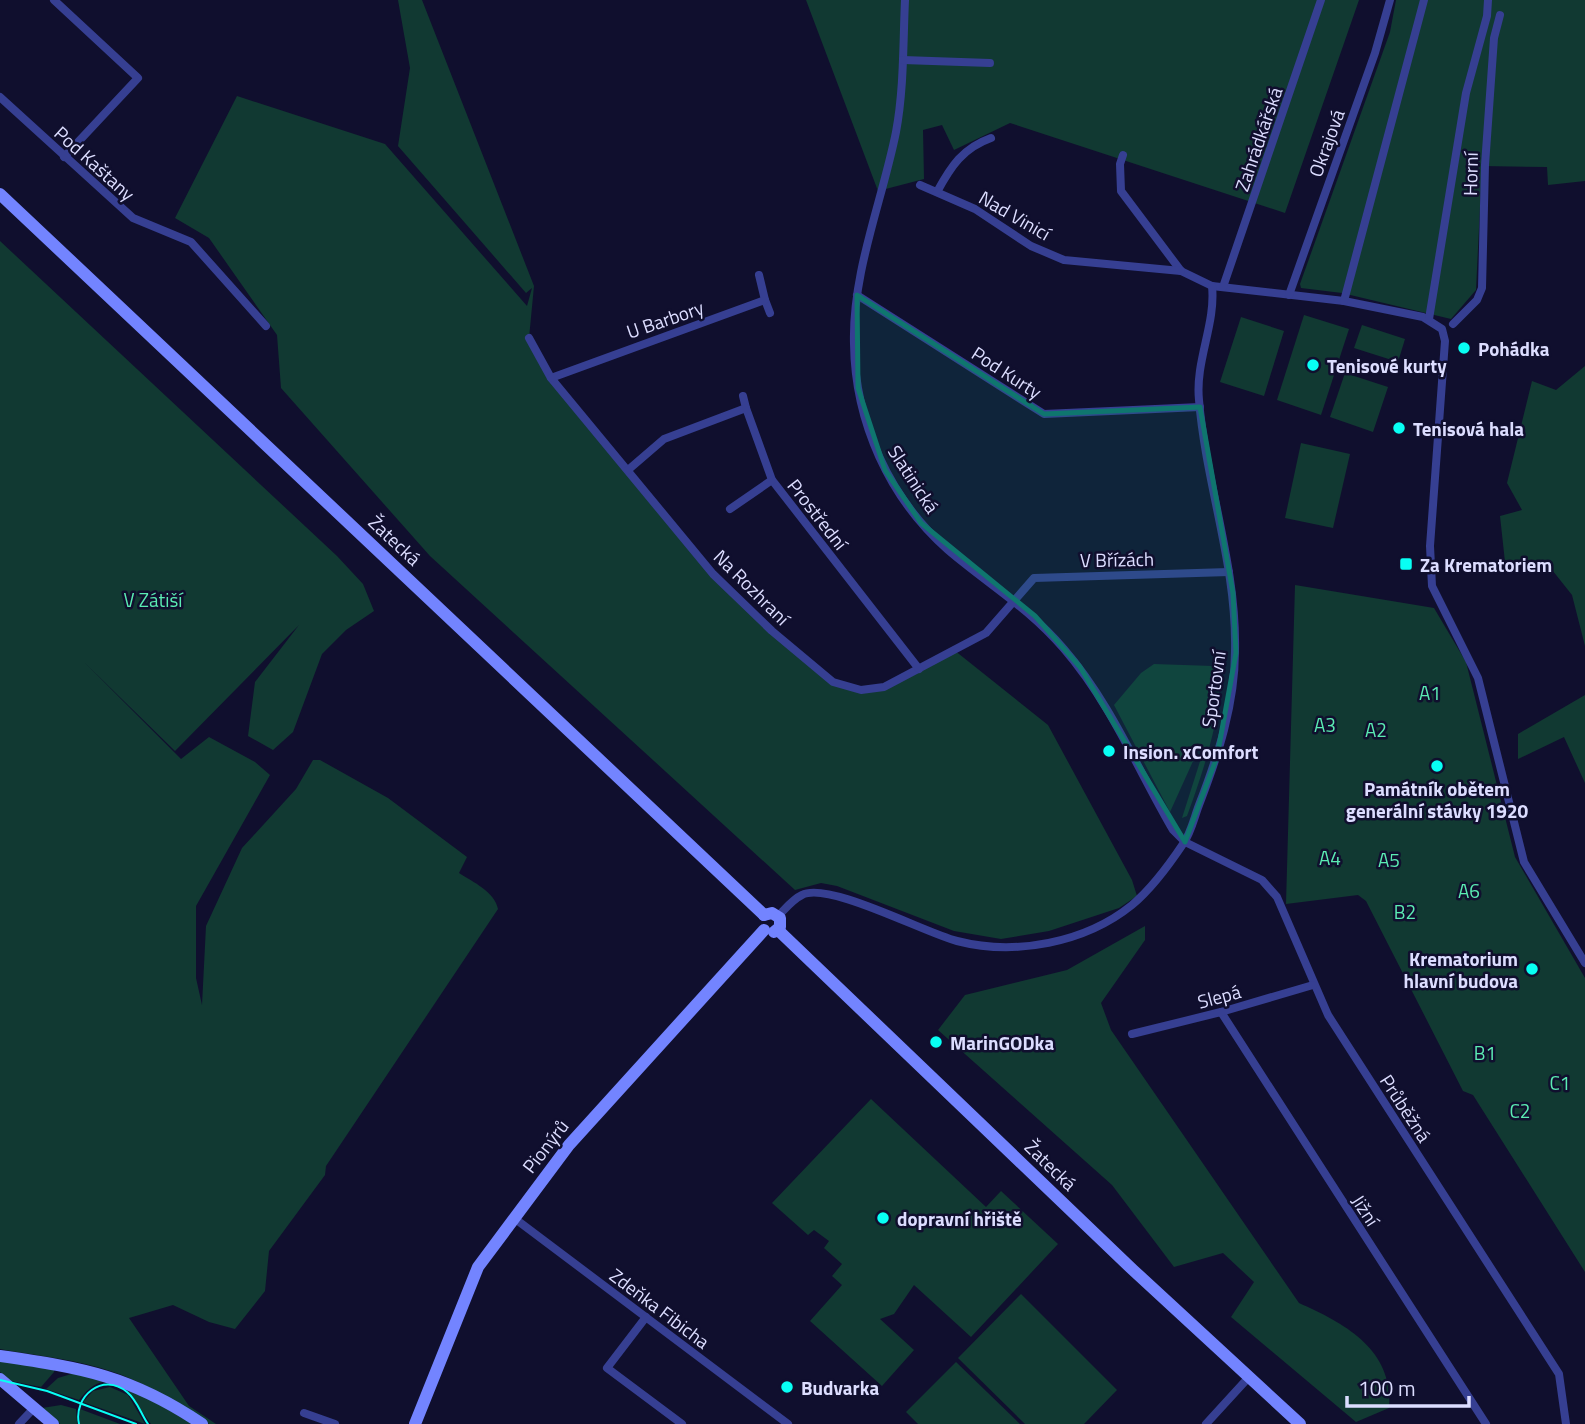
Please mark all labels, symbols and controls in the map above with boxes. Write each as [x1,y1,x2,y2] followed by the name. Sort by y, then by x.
[1227,82,1290,195] street label: Zahrádkářská
[1300,105,1352,181] street label: Okrajová
[48,119,142,207] street label: Pod Kaštany
[1455,150,1485,196] street label: Horní
[974,183,1058,248] street label: Nad Vinicí
[622,292,708,346] street label: U Barbory
[1478,334,1550,363] place label: Pohádka
[966,338,1048,406] street label: Pod Kurty
[1456,340,1472,356] marker: Pohádka
[1327,351,1447,380] place label: Tenisové kurty
[1305,357,1321,373] marker: Tenisové kurty
[1413,414,1524,443] place label: Tenisová hala
[1391,420,1407,436] marker: Tenisová hala
[881,439,947,519] street label: Slatinická
[781,472,856,557] street label: Prostřední
[362,508,428,572] street label: Žatecká
[707,542,798,633] street label: Na Rozhraní
[1080,544,1154,574] street label: V Břízách
[1420,550,1552,579] place label: Za Krematoriem
[1398,556,1414,572] marker: Za Krematoriem
[124,585,184,614] park label: V Zátiší
[1193,647,1233,729] street label: Sportovní
[1419,678,1441,707] park label: A1
[1314,710,1336,739] park label: A3
[1365,715,1387,744] park label: A2
[1123,737,1259,766] place label: Insion. xComfort
[1101,743,1117,759] marker: Insion. xComfort
[1429,758,1445,774] marker: Památník obětem generální stávky 1920
[1346,774,1529,825] place label: Památník obětem generální stávky 1920
[1319,843,1341,872] park label: A4
[1378,845,1400,874] park label: A5
[1458,876,1480,905] park label: A6
[1394,897,1416,926] park label: B2
[1403,944,1518,995] place label: Krematorium hlavní budova
[1524,961,1540,977] marker: Krematorium hlavní budova
[1194,976,1244,1016] street label: Slepá
[950,1028,1054,1057] place label: MarinGODka
[928,1034,944,1050] marker: MarinGODka
[1474,1038,1496,1067] park label: B1
[1373,1068,1439,1148] street label: Průběžná
[1550,1068,1570,1097] park label: C1
[1510,1096,1530,1125] park label: C2
[515,1113,575,1179] street label: Pionýrů
[1018,1133,1084,1198] street label: Žatecká
[1345,1188,1388,1233] street label: Jižní
[897,1204,1022,1233] place label: dopravní hřiště
[875,1210,891,1226] marker: dopravní hřiště
[604,1261,717,1356] street label: Zdeňka Fibicha
[1347,1364,1470,1408] scale bar
[1358,1372,1415,1404] text: 100 m
[801,1373,879,1402] place label: Budvarka
[779,1379,795,1395] marker: Budvarka

